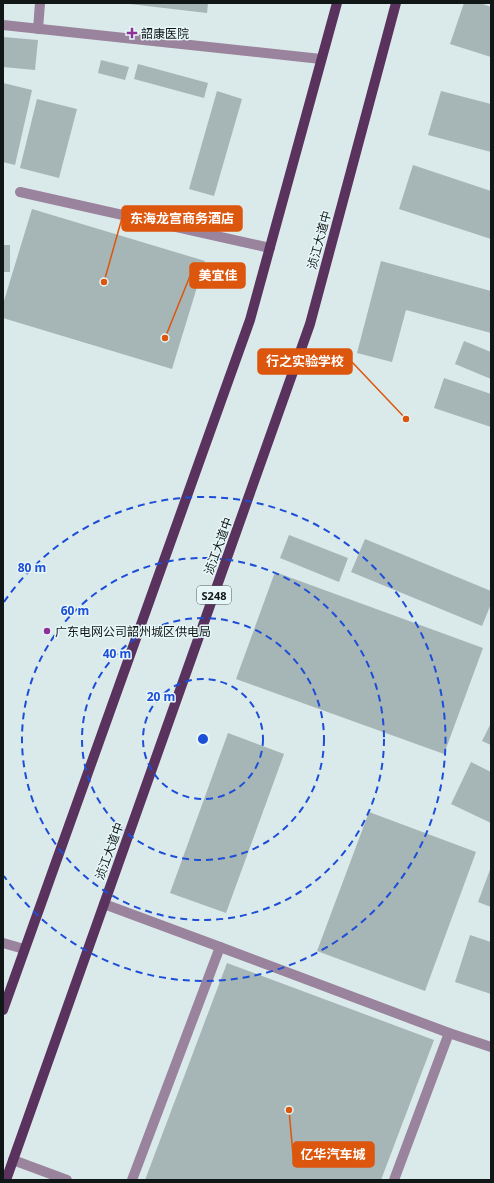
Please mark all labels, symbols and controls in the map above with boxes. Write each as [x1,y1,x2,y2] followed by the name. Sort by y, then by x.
[141,25,189,42] place label: 韶康医院
[126,27,138,39] marker: 韶康医院
[122,206,242,231] callout: 东海龙宫商务酒店
[130,209,234,227] text: 东海龙宫商务酒店
[303,209,335,271] street label: 浈江大道中
[190,263,245,288] callout: 美宜佳
[198,266,238,284] text: 美宜佳
[258,349,352,374] callout: 行之实验学校
[266,352,344,370] text: 行之实验学校
[200,515,236,577] street label: 浈江大道中
[18,559,46,576] text: 80 m
[197,586,231,604] road number: S248
[61,602,89,619] text: 60 m
[55,623,211,640] place label: 广东电网公司韶州城区供电局
[42,626,52,636] marker: 广东电网公司韶州城区供电局
[103,645,131,662] text: 40 m
[147,688,175,705] text: 20 m
[196,732,210,746] centre of rings
[91,820,127,882] street label: 浈江大道中
[293,1142,374,1167] callout: 亿华汽车城
[300,1145,366,1163] text: 亿华汽车城

